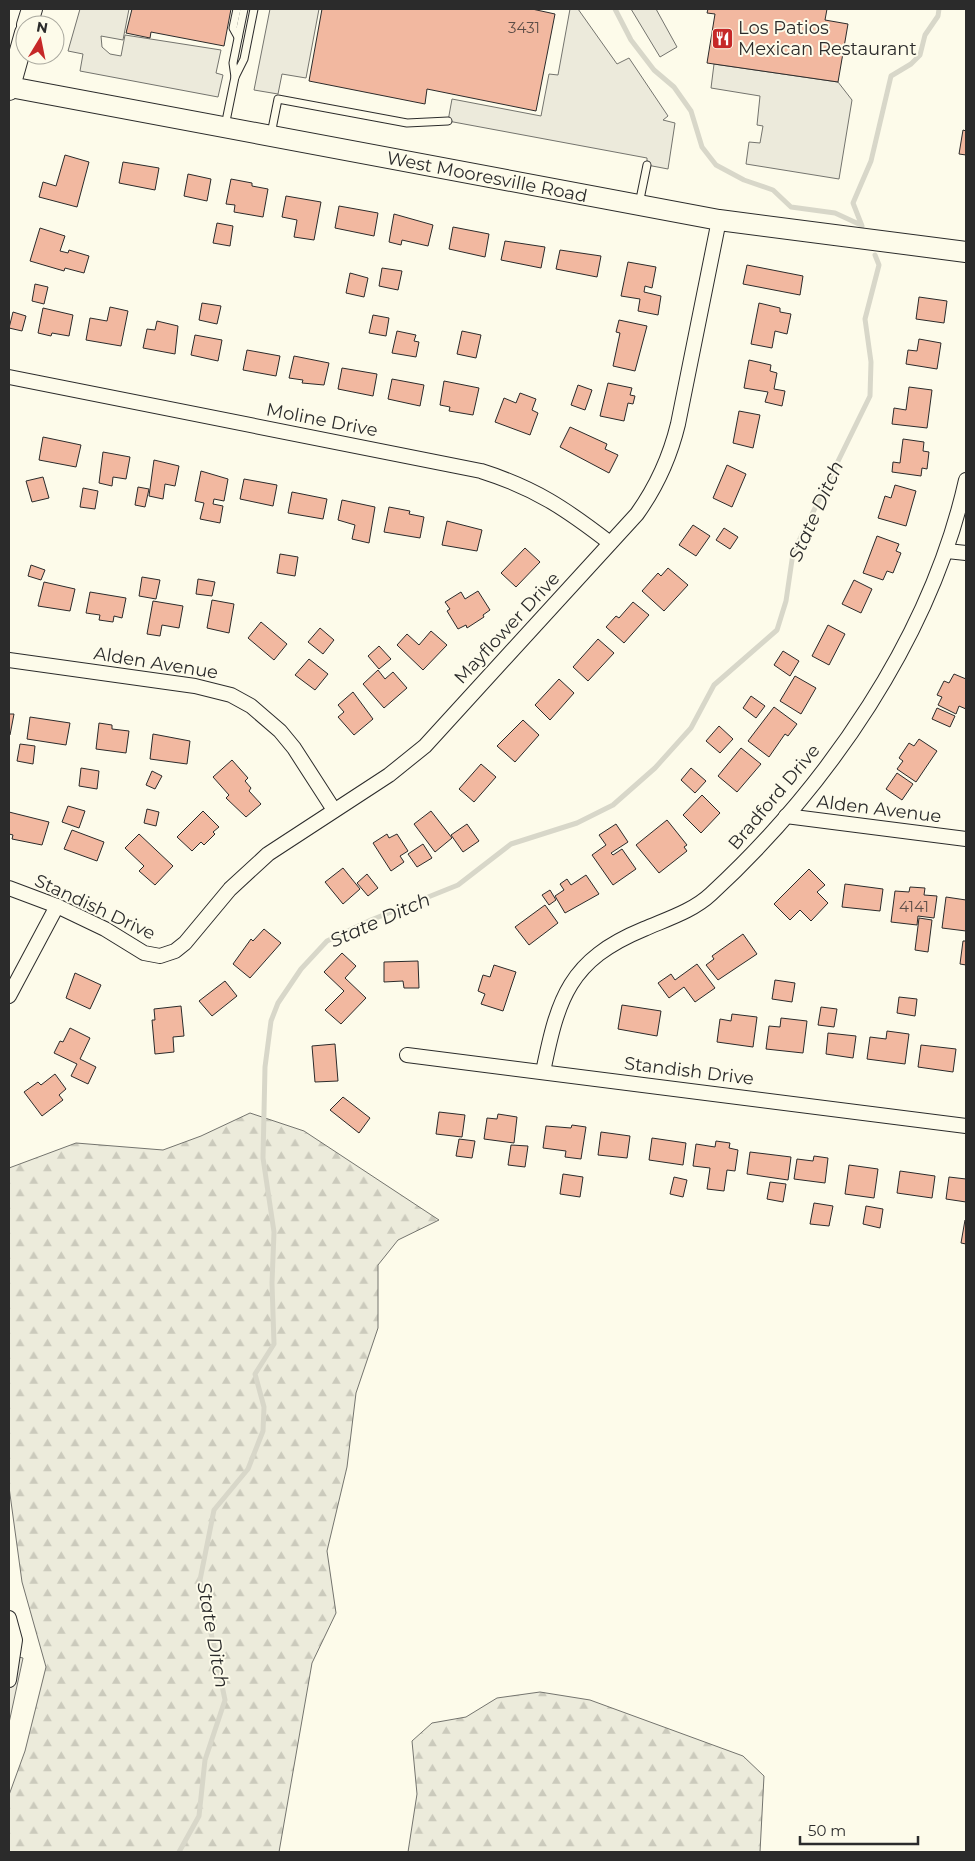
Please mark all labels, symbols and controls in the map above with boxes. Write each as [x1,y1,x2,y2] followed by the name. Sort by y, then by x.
[15,15,65,65] north arrow
[35,17,49,37] text: N
[738,17,917,60] place label: Los Patios Mexican Restaurant
[508,18,540,37] house number: 3431
[710,26,734,50] restaurant icon: Los Patios Mexican Restaurant
[385,147,589,207] street label: West Mooresville Road
[264,398,380,442] street label: Moline Drive
[784,457,848,565] water label: State Ditch
[450,567,565,688] street label: Mayflower Drive
[92,642,220,684] street label: Alden Avenue
[723,740,825,854] street label: Bradford Drive
[815,790,943,828] street label: Alden Avenue
[31,869,159,945] street label: Standish Drive
[326,888,434,952] water label: State Ditch
[899,897,929,916] house number: 4141
[623,1052,755,1090] street label: Standish Drive
[192,1580,234,1690] water label: State Ditch
[800,1814,918,1846] scale bar
[808,1821,846,1840] text: 50 m

